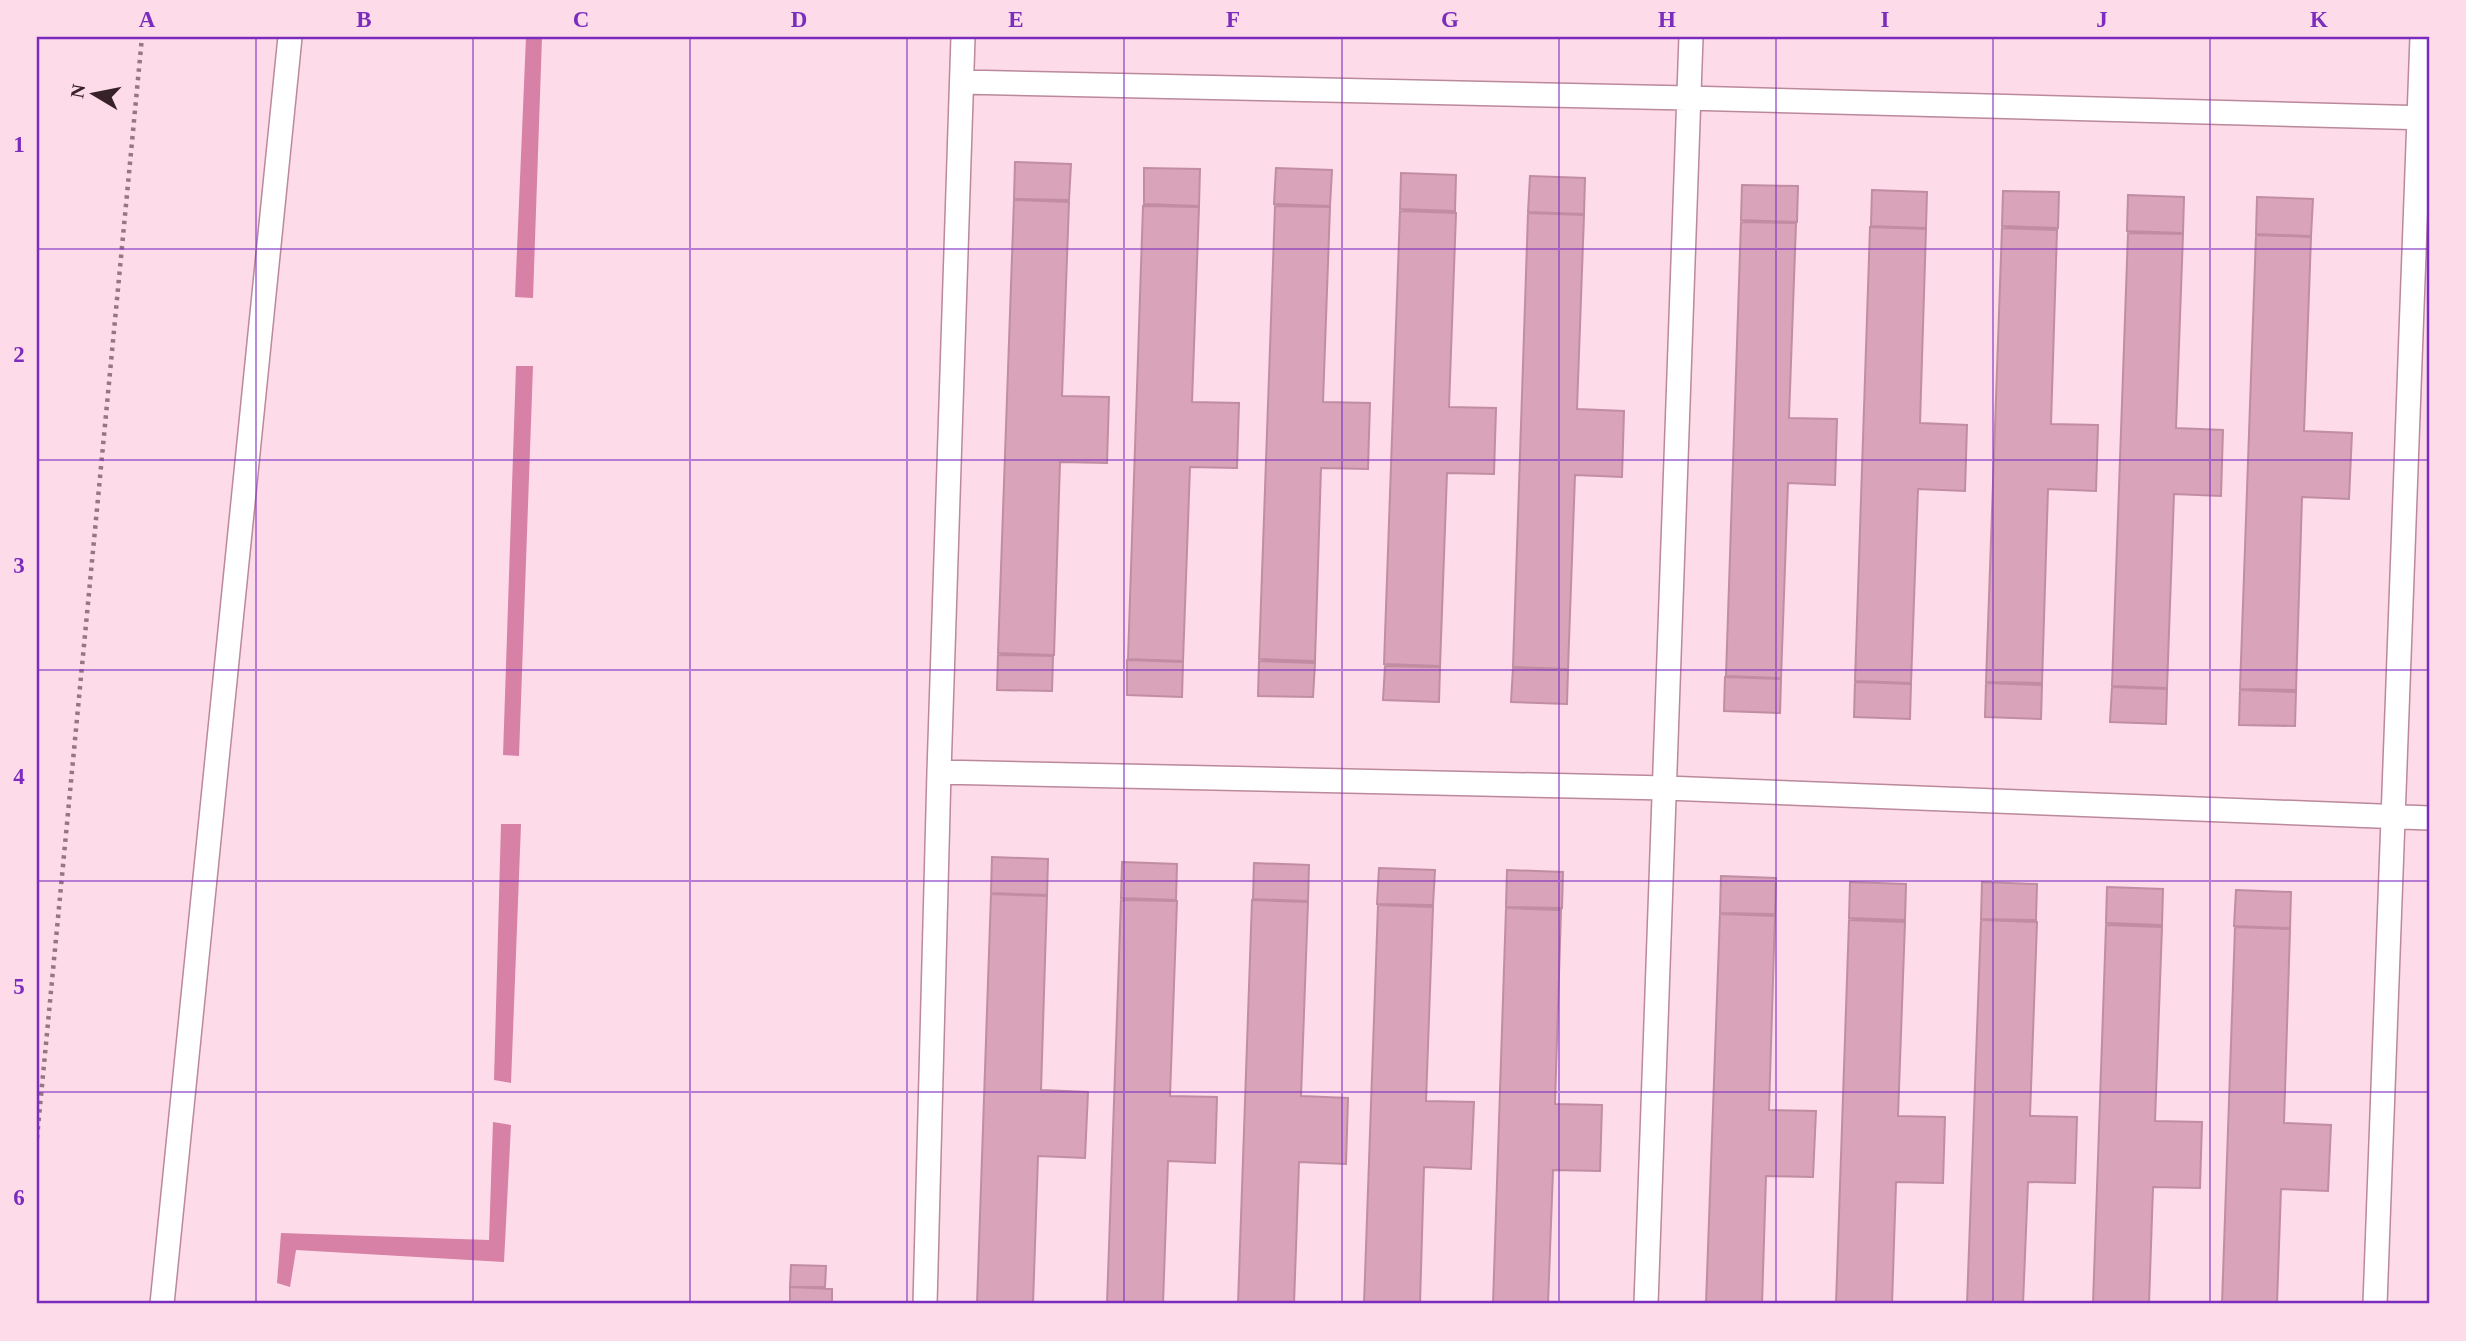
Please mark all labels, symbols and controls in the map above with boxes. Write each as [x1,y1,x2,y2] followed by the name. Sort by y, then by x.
[139,7,156,32] text: A
[356,7,372,32] text: B
[573,7,589,32] text: C
[791,7,807,32] text: D
[1008,7,1024,32] text: E
[1226,7,1240,32] text: F
[1441,7,1459,32] text: G
[1658,7,1676,32] text: H
[1881,7,1890,32] text: I
[2096,7,2108,32] text: J
[2310,7,2328,32] text: K
[60,60,130,130] north arrow
[66,82,89,100] text: N
[13,132,25,157] text: 1
[13,342,25,367] text: 2
[13,553,25,578] text: 3
[13,764,25,789] text: 4
[13,974,25,999] text: 5
[13,1185,25,1210] text: 6

